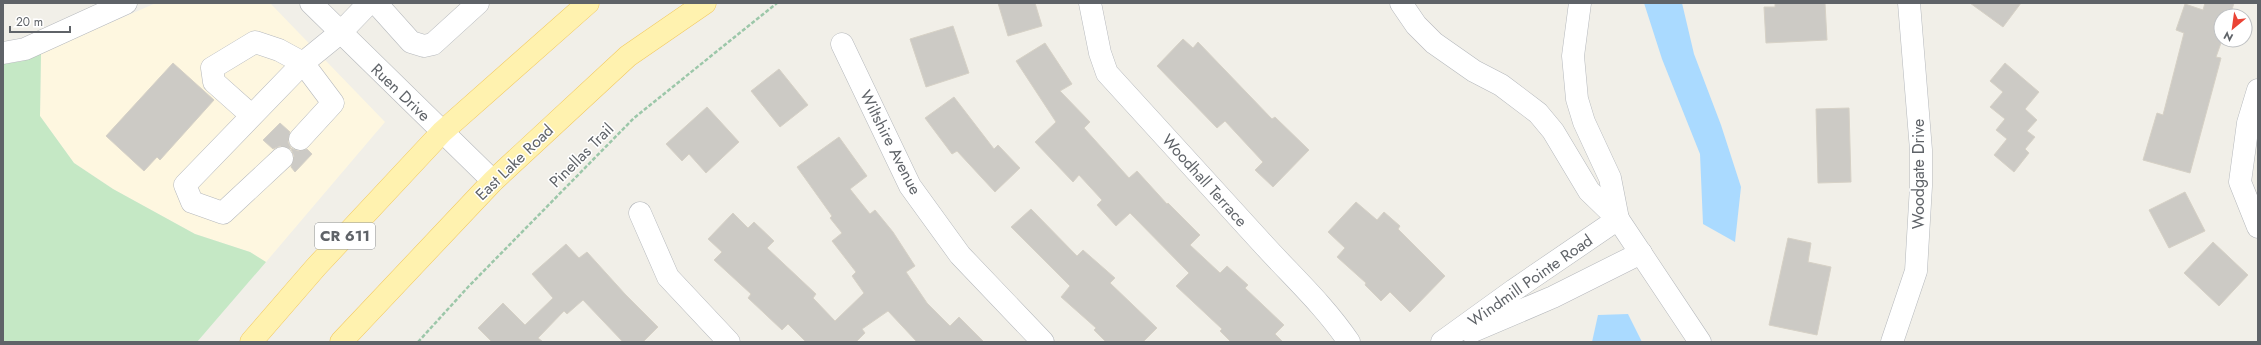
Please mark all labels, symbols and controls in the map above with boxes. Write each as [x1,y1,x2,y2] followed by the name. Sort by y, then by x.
[10,8,70,34] scale bar
[2213,8,2253,48] north arrow
[16,13,43,31] text: 20 m
[2220,28,2236,46] text: N
[366,58,435,126] street label: Ruen Drive
[854,86,927,199] street label: Wiltshire Avenue
[544,118,619,193] street label: Pinellas Trail
[470,119,559,206] street label: East Lake Road
[1907,119,1930,229] street label: Woodgate Drive
[1157,129,1253,232] street label: Woodhall Terrace
[315,223,375,249] road number: CR 611
[1463,229,1597,332] street label: Windmill Pointe Road

